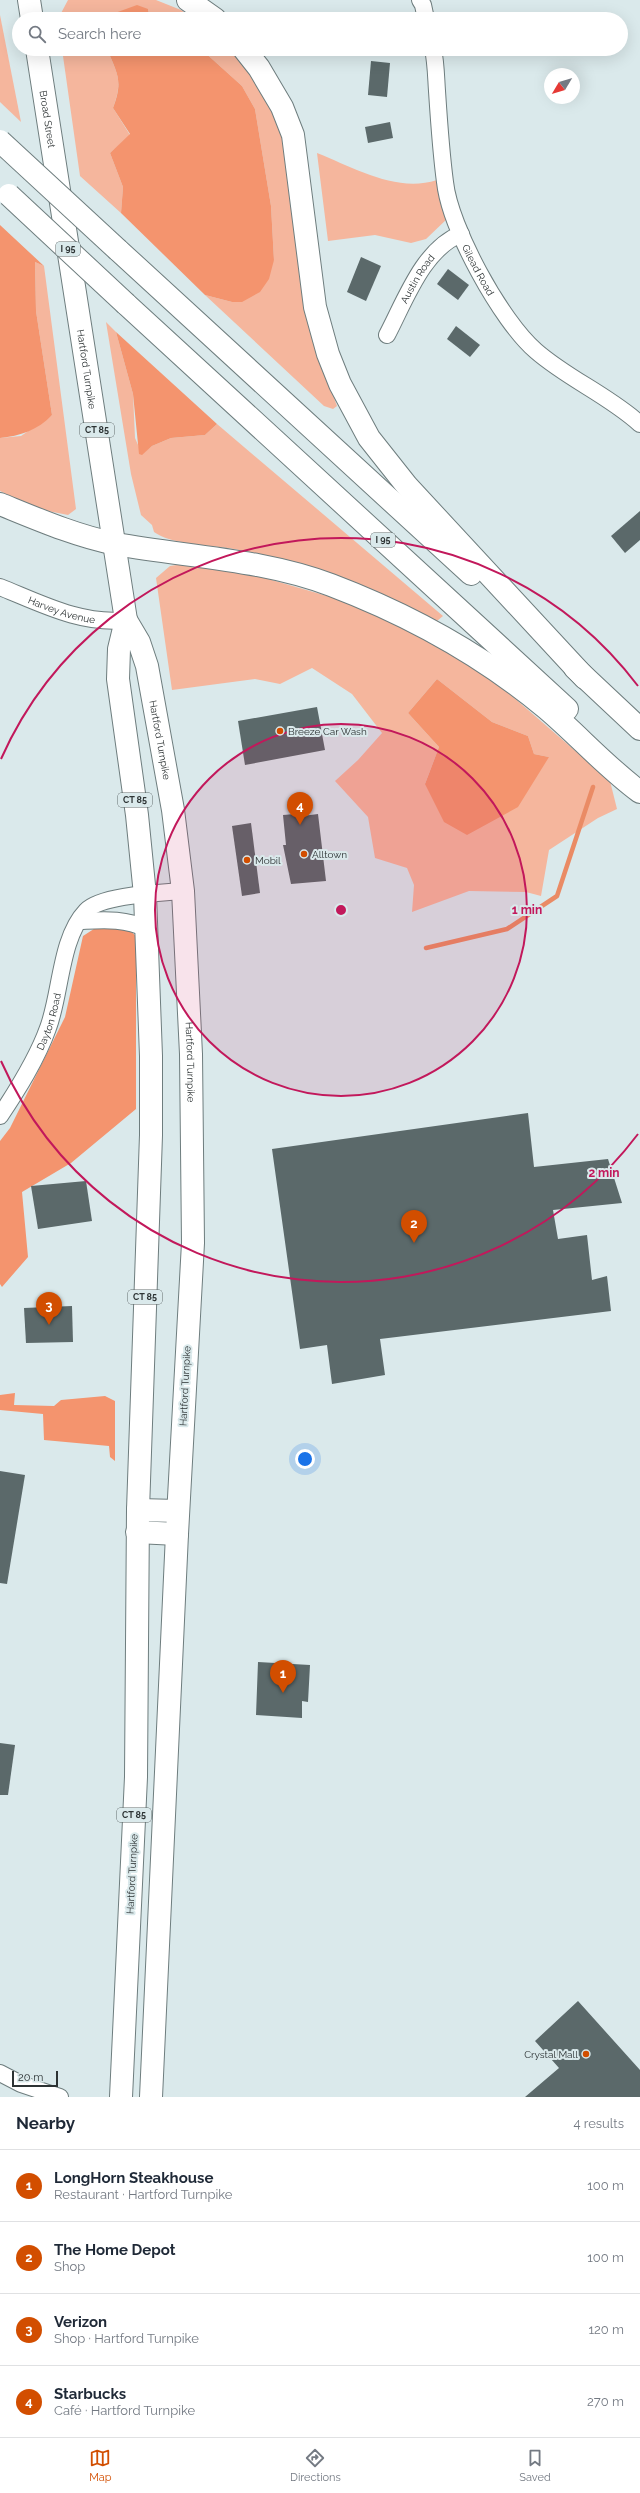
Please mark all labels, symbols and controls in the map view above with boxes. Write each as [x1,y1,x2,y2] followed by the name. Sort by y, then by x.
[12,12,628,56] search box
[26,23,48,45] icon: search
[58,25,141,43] text: Search here
[544,68,580,104] north arrow
[38,90,58,149] street label: Broad Street
[56,242,80,256] road number: I 95
[460,242,497,297] street label: Gilead Road
[398,252,436,305] street label: Austin Road
[75,329,99,410] street label: Hartford Turnpike
[80,423,114,437] road number: CT 85
[371,533,395,547] road number: I 95
[27,594,96,625] street label: Harvey Avenue
[148,699,173,781] street label: Hartford Turnpike
[275,726,285,736] marker: Breeze Car Wash
[288,726,367,737] place label: Breeze Car Wash
[287,792,313,825] pin: 4
[118,793,152,807] road number: CT 85
[299,849,309,859] marker: Alltown
[312,849,347,860] place label: Alltown
[242,855,252,865] marker: Mobil
[255,855,281,866] place label: Mobil
[334,903,348,917] centre of rings
[512,903,542,917] text: 1 min
[34,992,62,1052] street label: Dayton Road
[184,1022,197,1102] street label: Hartford Turnpike
[588,1166,620,1180] text: 2 min
[401,1210,427,1243] pin: 2
[128,1290,162,1304] road number: CT 85
[36,1292,62,1325] pin: 3
[177,1345,193,1426] street label: Hartford Turnpike
[295,1449,315,1469] your location
[270,1660,296,1693] pin: 1
[117,1808,151,1822] road number: CT 85
[124,1833,140,1914] street label: Hartford Turnpike
[524,2049,578,2060] place label: Crystal Mall
[581,2049,591,2059] marker: Crystal Mall
[12,2069,58,2088] scale bar
[18,2071,43,2084] text: 20 m
[16,2113,75,2133] text: Nearby
[573,2116,624,2131] text: 4 results
[54,2169,213,2187] text: LongHorn Steakhouse
[26,2178,32,2193] text: 1
[587,2178,624,2193] text: 100 m
[54,2187,232,2202] text: Restaurant · Hartford Turnpike
[54,2241,176,2259] text: The Home Depot
[25,2250,33,2265] text: 2
[587,2250,624,2265] text: 100 m
[54,2259,85,2274] text: Shop
[54,2313,107,2331] text: Verizon
[25,2322,33,2337] text: 3
[588,2322,624,2337] text: 120 m
[54,2331,199,2346] text: Shop · Hartford Turnpike
[54,2385,126,2403] text: Starbucks
[25,2394,33,2409] text: 4
[587,2394,624,2409] text: 270 m
[54,2403,195,2418] text: Café · Hartford Turnpike
[89,2447,112,2484] tab: Map
[290,2447,341,2484] tab: Directions
[519,2447,551,2484] tab: Saved

